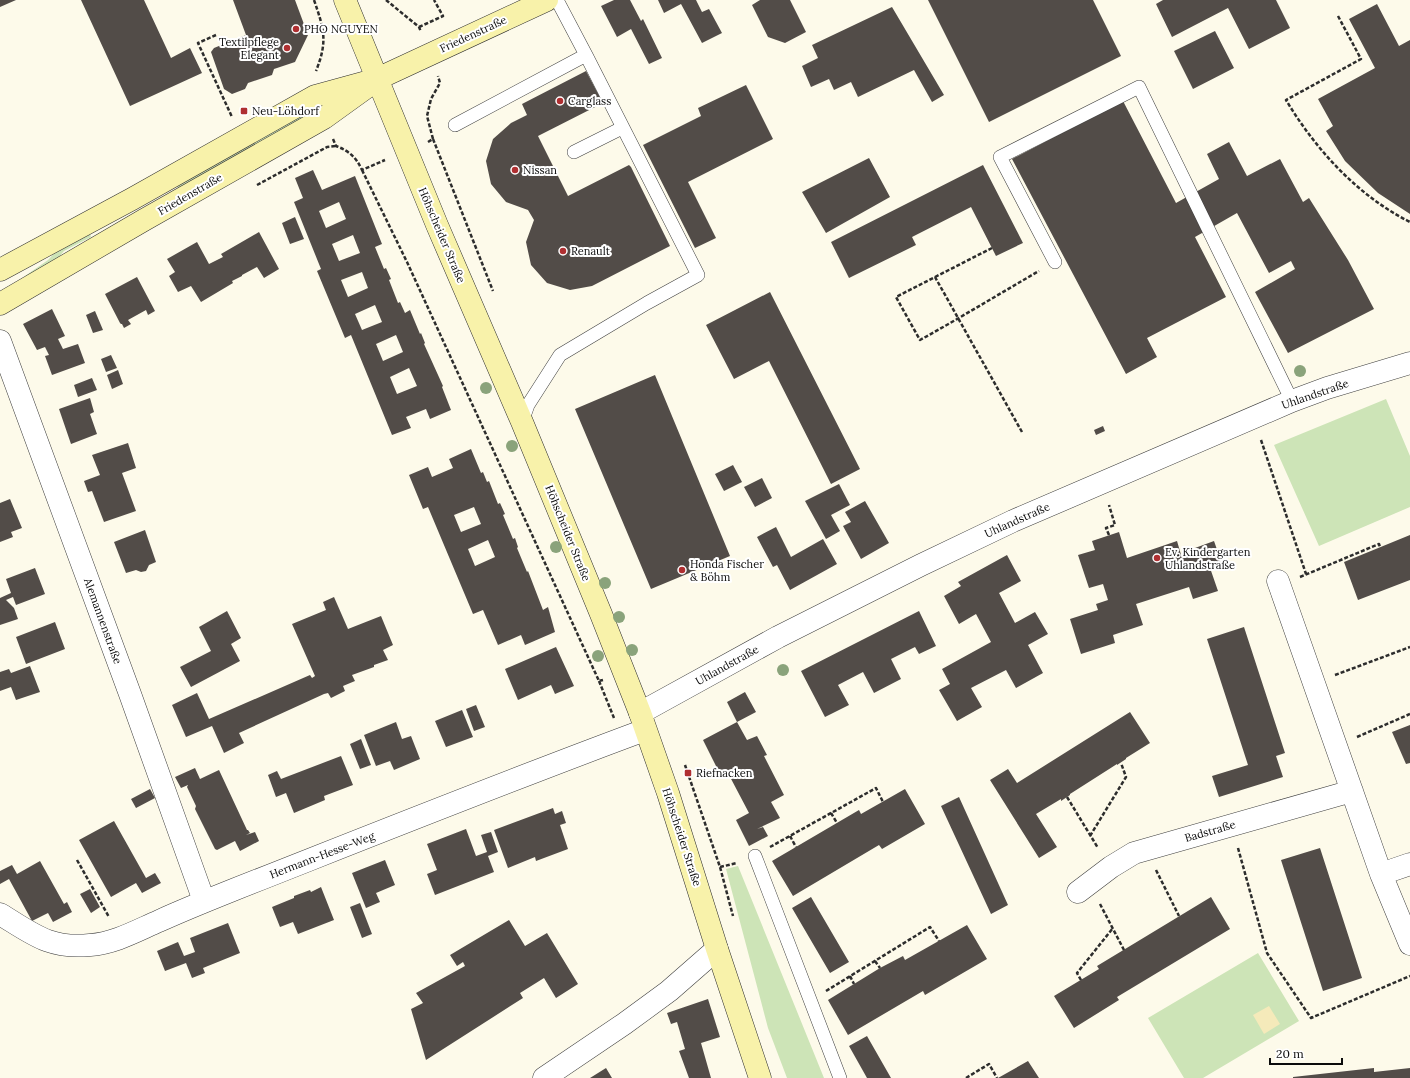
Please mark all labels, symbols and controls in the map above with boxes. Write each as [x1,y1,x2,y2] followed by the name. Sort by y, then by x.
[437,12,509,56] street label: Friedenstraße
[304,22,378,36] place label: PHO NGUYEN
[291,24,301,34] marker: PHO NGUYEN
[219,35,280,62] place label: Textilpflege Elegant
[282,43,292,53] marker: Textilpflege Elegant
[568,94,611,108] place label: Carglass
[555,96,565,106] marker: Carglass
[252,104,320,118] place label: Neu-Löhdorf
[239,106,249,116] marker: Neu-Löhdorf
[523,163,557,177] place label: Nissan
[510,165,520,175] marker: Nissan
[155,170,225,218] street label: Friedenstraße
[416,185,468,285] street label: Höhscheider Straße
[571,244,611,258] place label: Renault
[558,246,568,256] marker: Renault
[1280,376,1350,412] street label: Uhlandstraße
[542,483,594,583] street label: Höhscheider Straße
[982,499,1052,541] street label: Uhlandstraße
[1165,545,1251,572] place label: Ev. Kindergarten Uhlandstraße
[1152,553,1162,563] marker: Ev. Kindergarten Uhlandstraße
[690,557,764,584] place label: Honda Fischer & Böhm
[677,565,687,575] marker: Honda Fischer & Böhm
[81,575,125,666] street label: Alemannenstraße
[693,642,761,688] street label: Uhlandstraße
[696,766,753,780] place label: Riefnacken
[683,768,693,778] marker: Riefnacken
[660,786,704,888] street label: Höhscheider Straße
[1183,817,1237,845] street label: Badstraße
[268,828,377,881] street label: Hermann-Hesse-Weg
[1270,1040,1342,1066] scale bar
[1276,1046,1304,1061] text: 20 m

